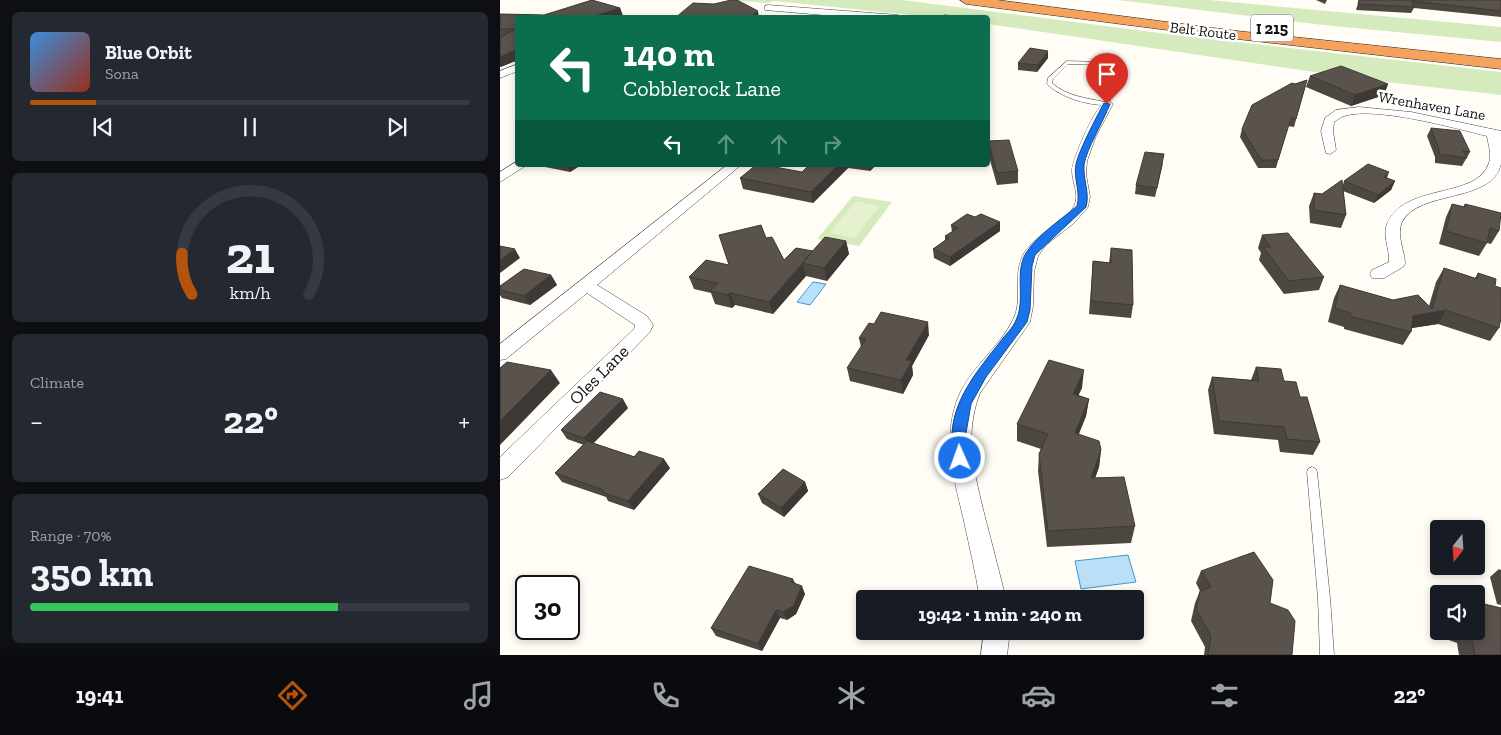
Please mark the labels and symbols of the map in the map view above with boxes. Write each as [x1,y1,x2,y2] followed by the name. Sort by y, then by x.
[1251,14,1293,42] road number: I 215
[1169,18,1237,44] street label: Belt Route
[1086,53,1128,104] pin
[1377,88,1487,124] street label: Wrenhaven Lane
[565,341,633,409] street label: Oles Lane
[933,431,985,483] position arrow
[1430,520,1485,575] north arrow
[515,575,580,640] speed limit sign: 30

